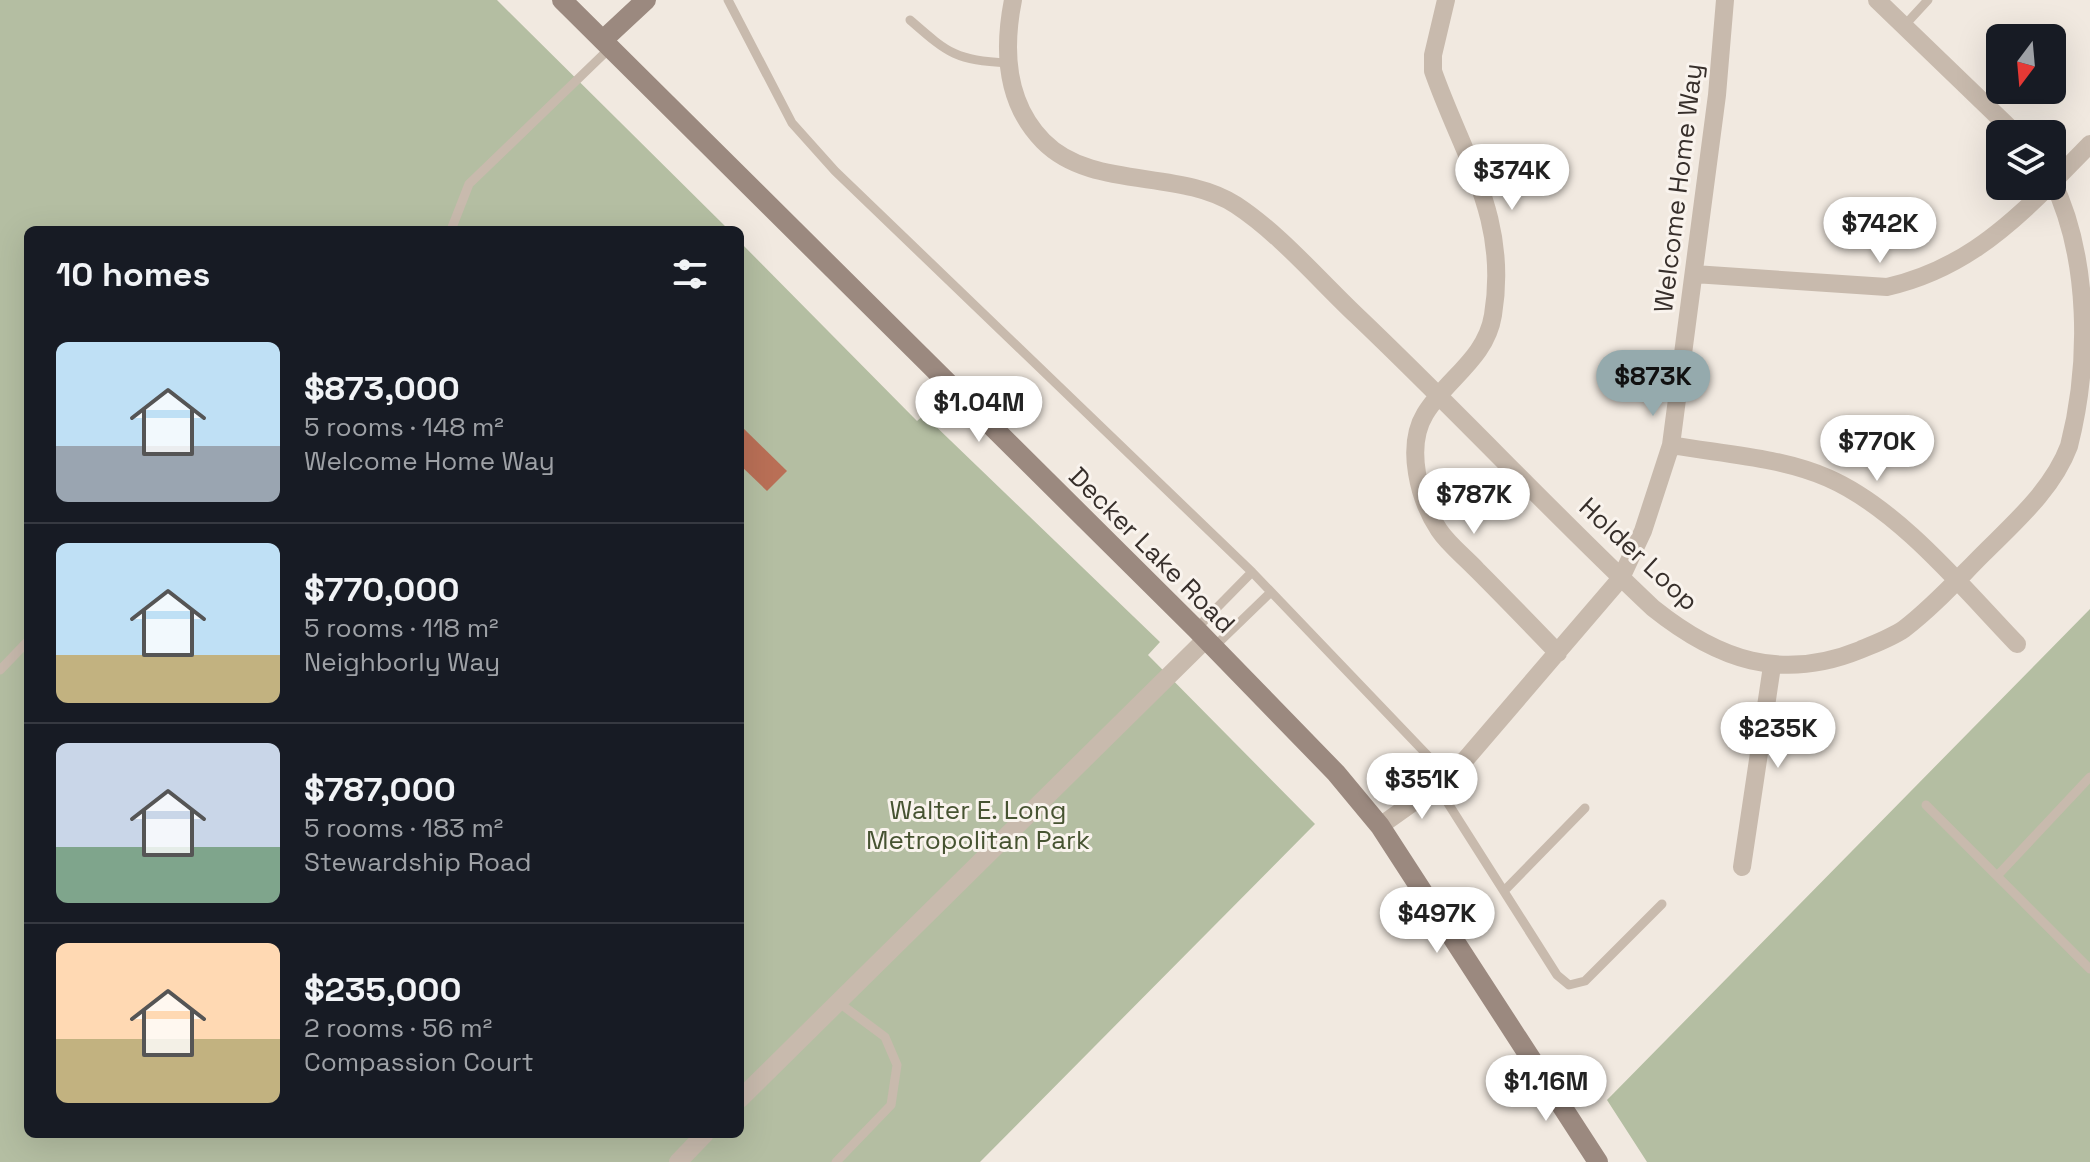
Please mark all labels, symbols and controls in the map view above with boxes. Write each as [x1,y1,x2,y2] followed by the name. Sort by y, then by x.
[1986,24,2066,104] north arrow
[1986,24,2066,200] map controls
[1646,62,1710,314] street label: Welcome Home Way
[1986,120,2066,200] button: layers
[1456,144,1568,212] pin: $374K
[1473,153,1551,187] text: $374K
[1824,197,1936,265] pin: $742K
[1841,206,1919,240] text: $742K
[668,252,712,296] icon: filters
[56,253,210,296] text: 10 homes
[1597,350,1709,418] pin: $873K
[1614,359,1692,393] text: $873K
[304,367,460,410] text: $873,000
[120,374,216,470] icon: home
[914,376,1044,444] pin: $1.04M
[933,385,1025,419] text: $1.04M
[304,410,504,444] text: 5 rooms · 148 m²
[1821,415,1933,483] pin: $770K
[1838,424,1916,458] text: $770K
[304,444,555,478] text: Welcome Home Way
[1062,460,1242,640] street label: Decker Lake Road
[1418,468,1530,536] pin: $787K
[1436,477,1512,511] text: $787K
[1572,490,1706,618] street label: Holder Loop
[304,568,459,611] text: $770,000
[120,575,216,671] icon: home
[304,611,499,645] text: 5 rooms · 118 m²
[304,645,500,679] text: Neighborly Way
[1722,702,1834,770] pin: $235K
[1739,711,1817,745] text: $235K
[1366,753,1478,821] pin: $351K
[1385,762,1459,796] text: $351K
[304,768,456,811] text: $787,000
[120,775,216,871] icon: home
[866,793,1090,857] park label: Walter E. Long Metropolitan Park
[304,811,503,845] text: 5 rooms · 183 m²
[304,845,531,879] text: Stewardship Road
[1381,887,1493,955] pin: $497K
[1398,896,1476,930] text: $497K
[304,968,462,1011] text: $235,000
[120,975,216,1071] icon: home
[304,1011,492,1045] text: 2 rooms · 56 m²
[304,1045,534,1079] text: Compassion Court
[1481,1055,1611,1123] pin: $1.16M
[1504,1064,1588,1098] text: $1.16M

